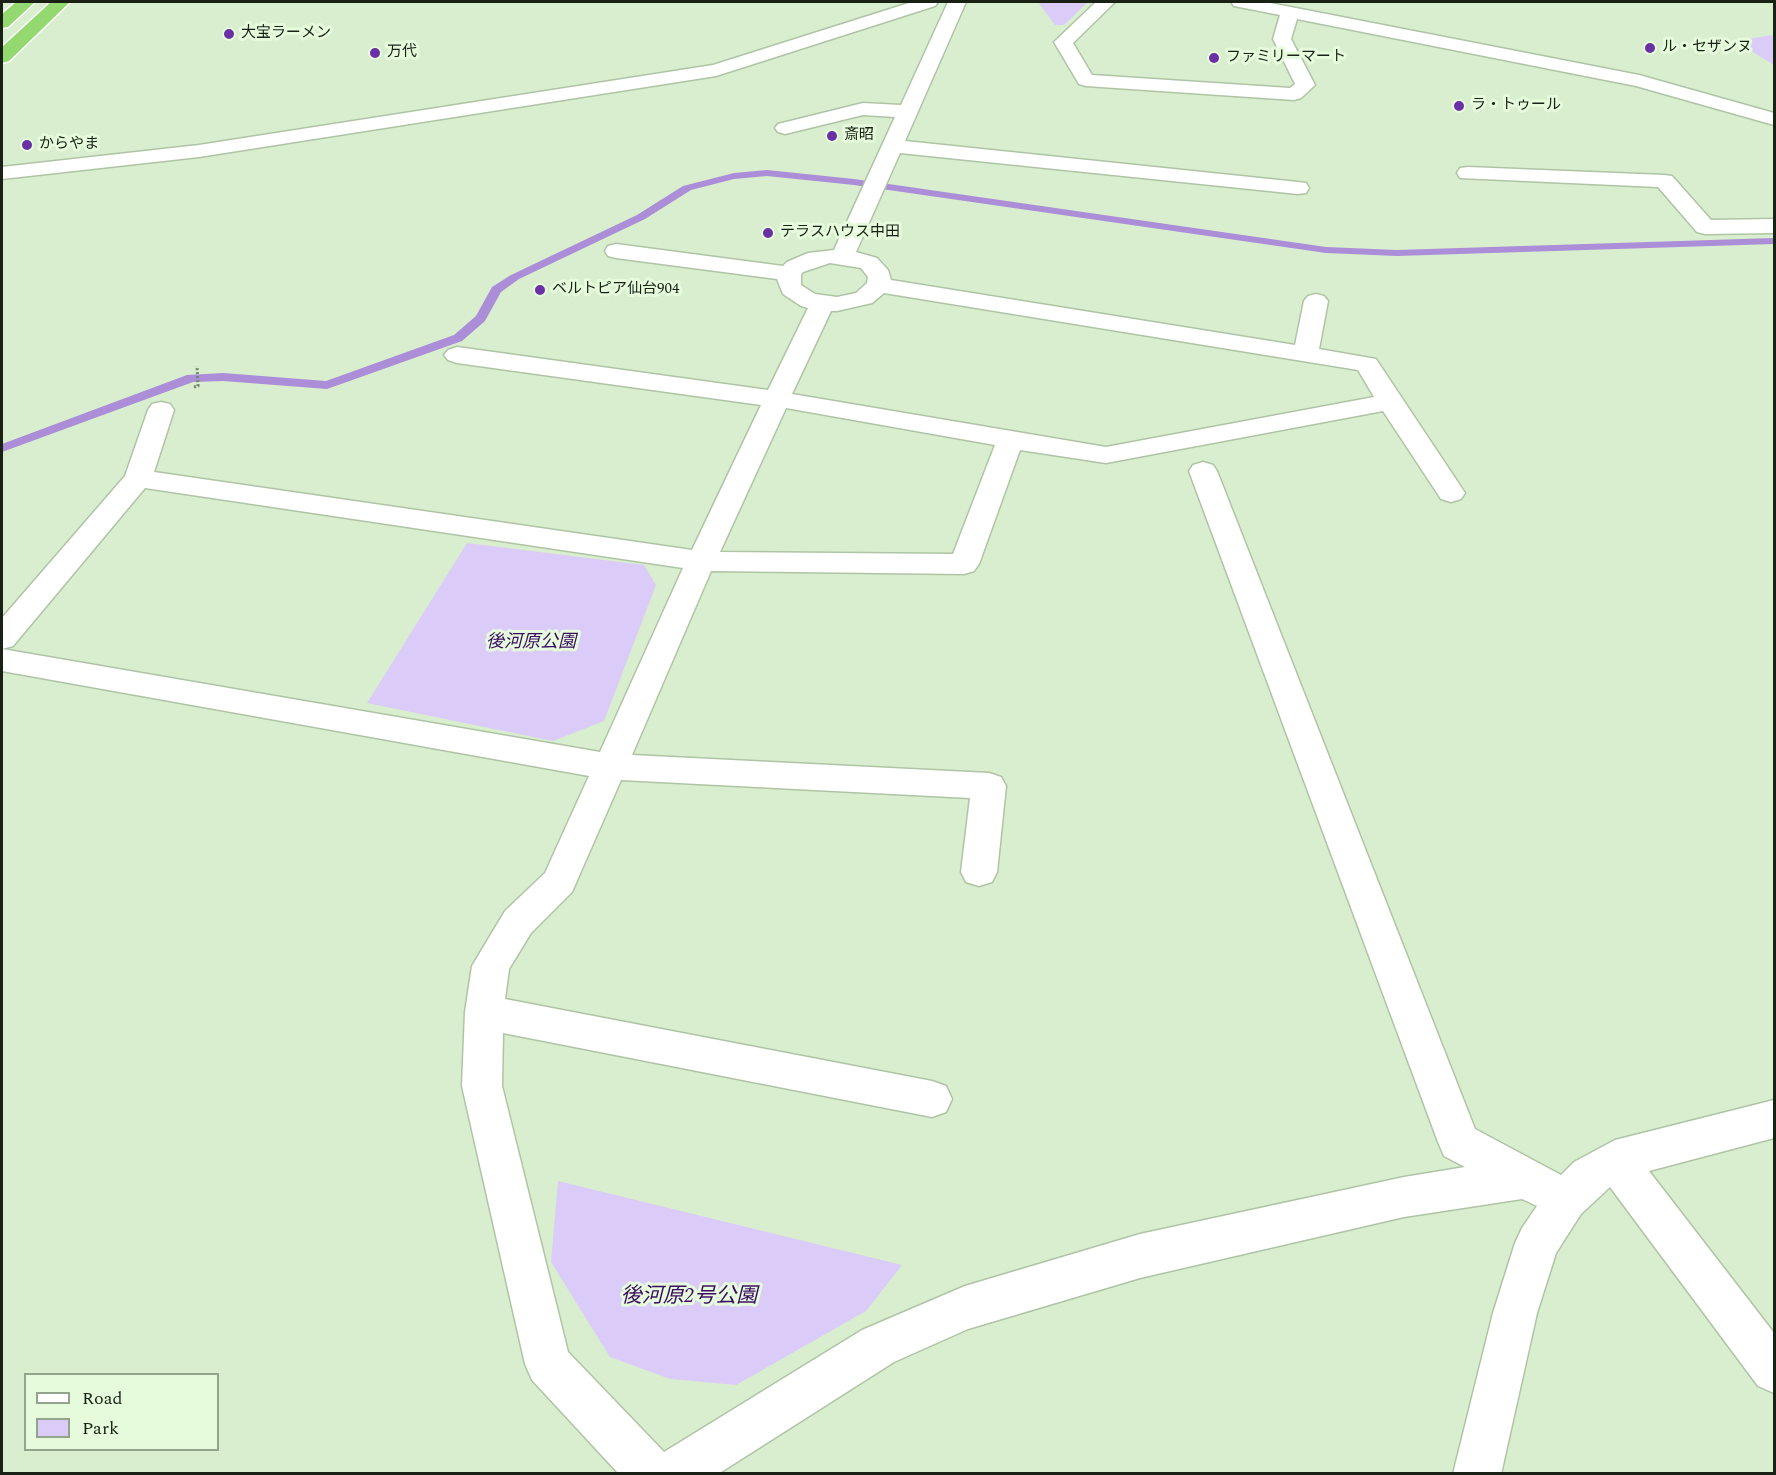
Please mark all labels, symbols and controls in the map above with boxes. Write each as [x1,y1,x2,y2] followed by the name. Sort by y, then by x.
[241,25,331,43] place label: 大宝ラーメン
[222,27,236,41] marker: 大宝ラーメン
[1662,39,1752,57] place label: ル・セザンヌ
[1643,41,1657,55] marker: ル・セザンヌ
[387,44,417,62] place label: 万代
[368,46,382,60] marker: 万代
[1226,49,1346,67] place label: ファミリーマート
[1207,51,1221,65] marker: ファミリーマート
[1471,97,1561,115] place label: ラ・トゥール
[1452,99,1466,113] marker: ラ・トゥール
[844,127,874,145] place label: 斎昭
[825,129,839,143] marker: 斎昭
[39,136,99,154] place label: からやま
[20,138,34,152] marker: からやま
[780,224,900,242] place label: テラスハウス中田
[761,226,775,240] marker: テラスハウス中田
[552,281,679,299] place label: ベルトピア仙台904
[533,283,547,297] marker: ベルトピア仙台904
[486,632,576,654] park label: 後河原公園
[621,1285,757,1311] park label: 後河原2号公園
[24,1373,219,1451] legend
[82,1385,123,1412] text: Road
[82,1415,119,1442] text: Park

